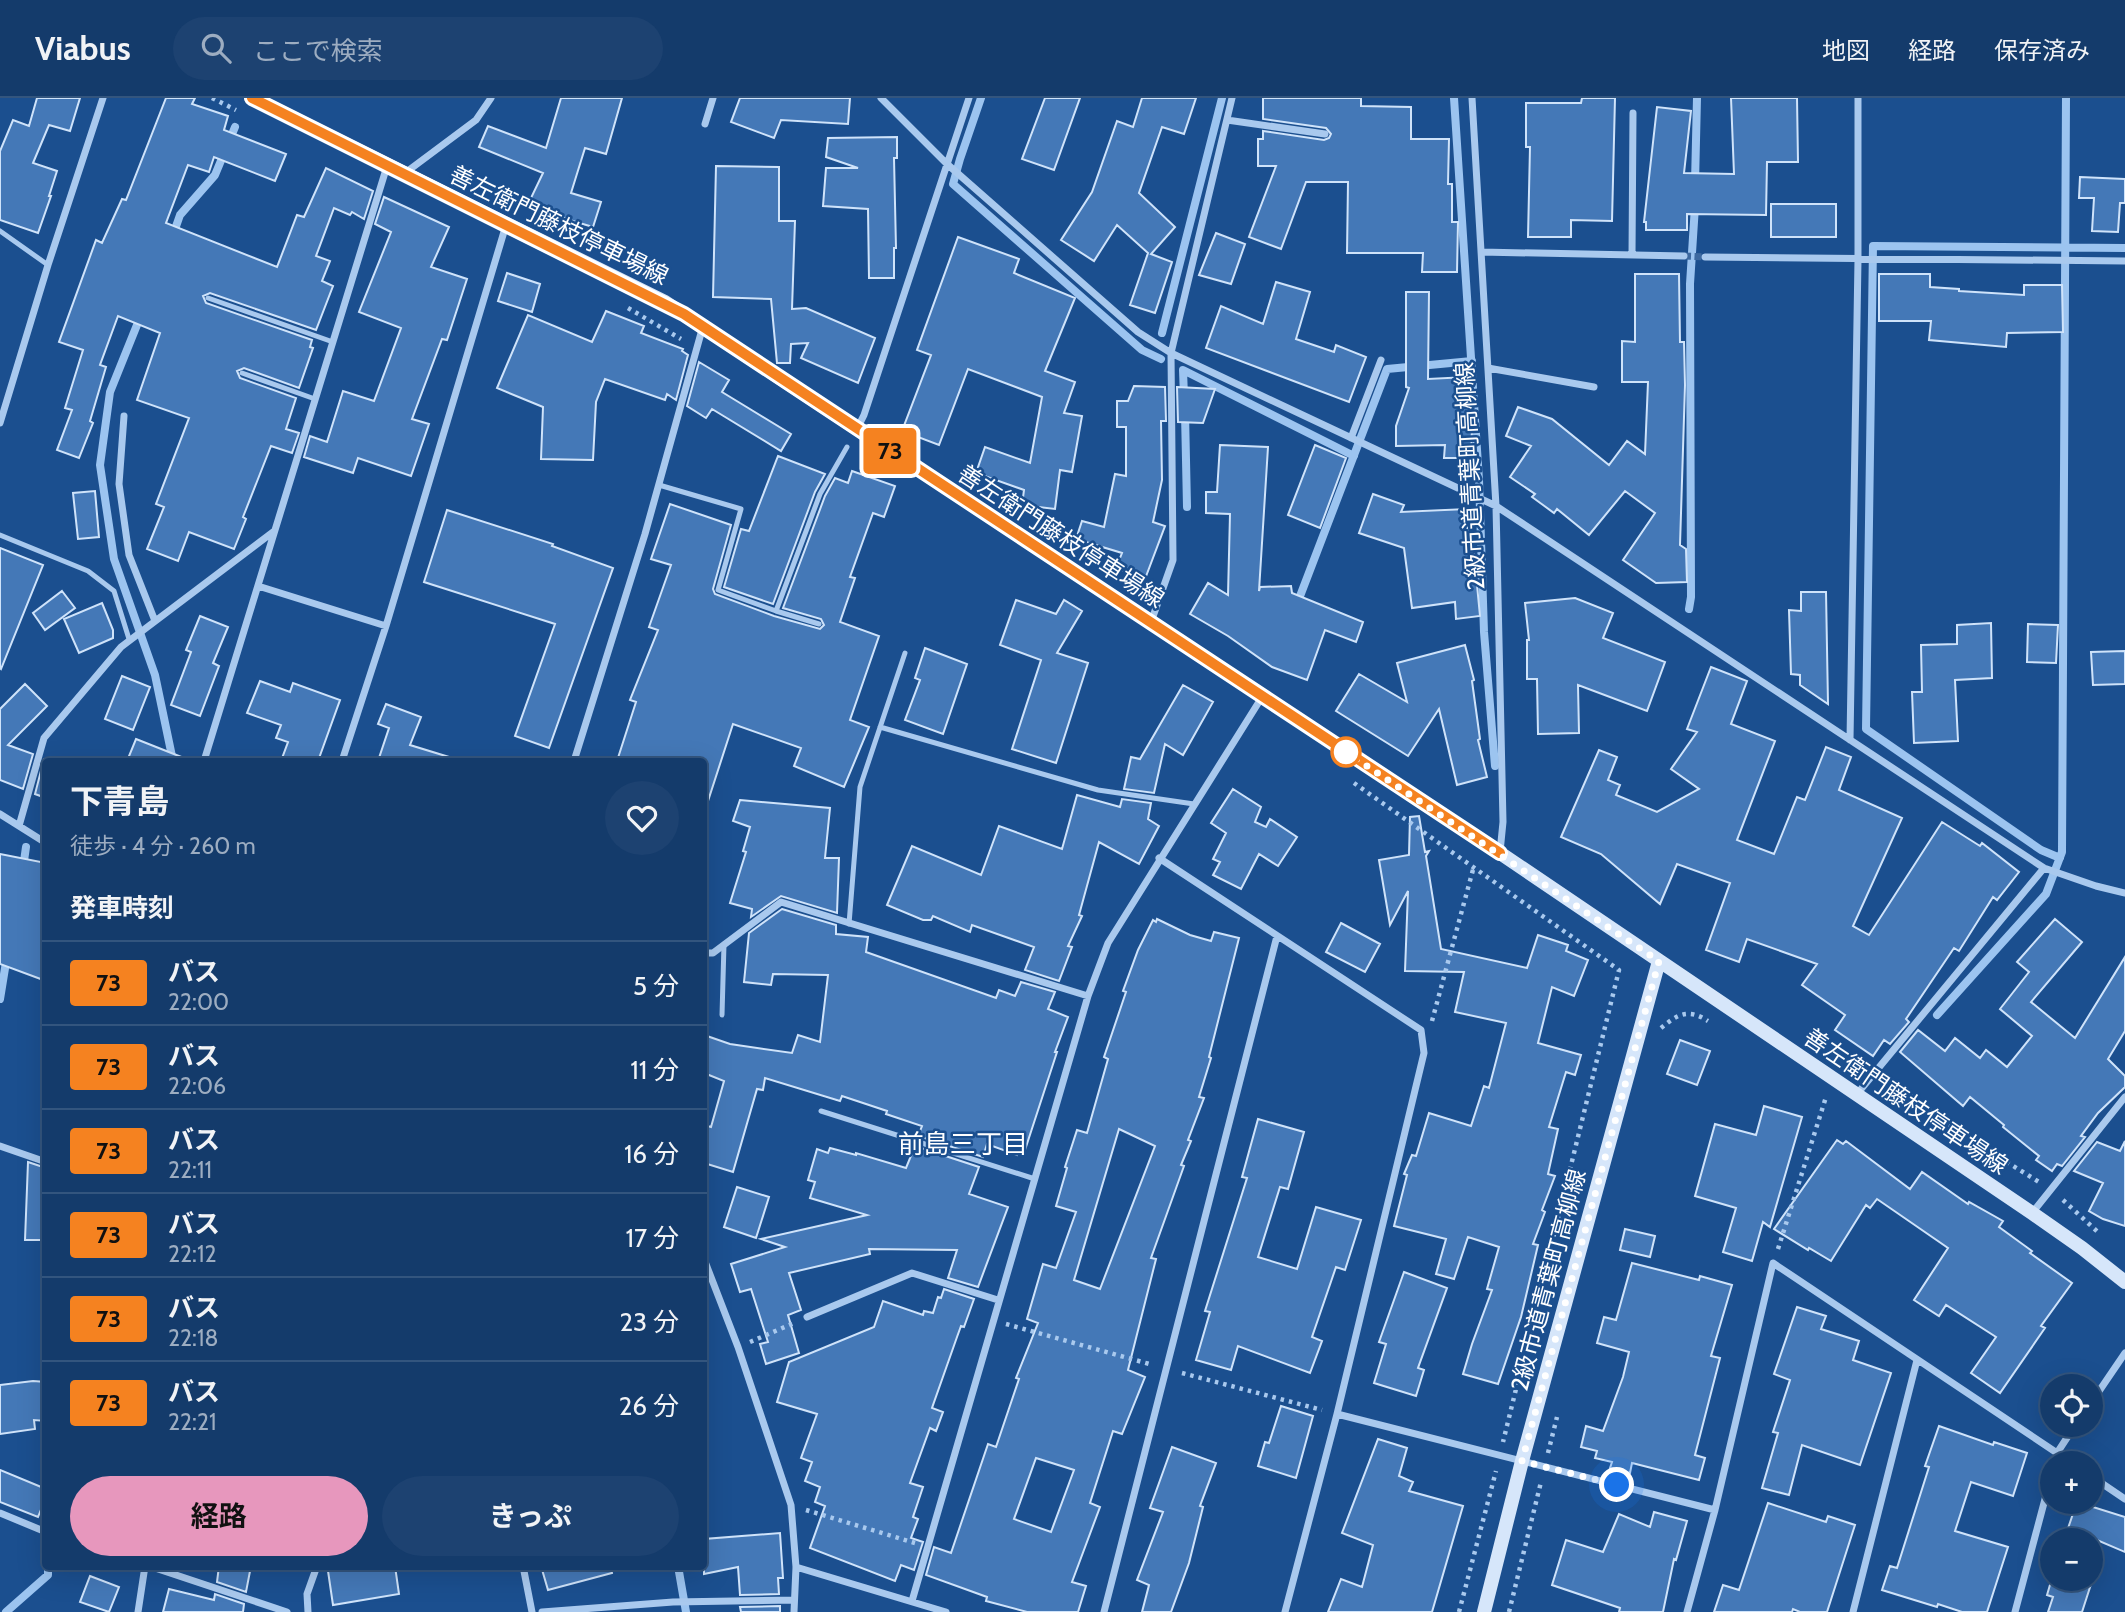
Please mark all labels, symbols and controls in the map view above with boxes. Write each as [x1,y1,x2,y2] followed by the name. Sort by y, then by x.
[173,17,663,80] search box
[35,28,131,68] text: Viabus
[197,29,235,67] icon: search
[253,35,383,67] text: ここで検索
[1822,36,1870,65] text: 地図
[1908,36,1956,65] text: 経路
[1994,36,2090,65] text: 保存済み
[445,159,673,291] street label: 善左衛門藤枝停車場線
[1450,361,1490,591] street label: 2級市道青葉町高柳線
[858,428,922,474] line badge: 73
[877,436,903,465] text: 73
[952,458,1170,614] street label: 善左衛門藤枝停車場線
[1331,737,1361,767] unlabelled marker
[70,781,169,821] text: 下青島
[605,781,679,855] button: heart
[70,832,256,860] text: 徒歩 · 4 分 · 260 m
[70,892,174,924] text: 発車時刻
[168,956,220,988] text: バス
[96,968,121,997] text: 73
[633,970,679,1002] text: 5 分
[168,988,229,1016] text: 22:00
[1798,1022,2014,1180] street label: 善左衛門藤枝停車場線
[168,1040,220,1072] text: バス
[96,1052,121,1081] text: 73
[630,1054,679,1086] text: 11 分
[168,1072,226,1100] text: 22:06
[168,1124,220,1156] text: バス
[898,1128,1028,1160] district label: 前島三丁目
[96,1136,121,1165] text: 73
[624,1138,679,1170] text: 16 分
[168,1156,212,1184] text: 22:11
[1504,1166,1592,1394] street label: 2級市道青葉町高柳線
[168,1208,220,1240] text: バス
[96,1220,121,1249] text: 73
[626,1222,679,1254] text: 17 分
[168,1240,216,1268] text: 22:12
[168,1292,220,1324] text: バス
[96,1304,121,1333] text: 73
[619,1306,679,1338] text: 23 分
[168,1324,218,1352] text: 22:18
[2040,1374,2103,1591] map controls
[2040,1374,2103,1437] button: locate
[168,1376,220,1408] text: バス
[96,1388,121,1417] text: 73
[619,1390,679,1422] text: 26 分
[168,1408,216,1436] text: 22:21
[2040,1451,2103,1514] button: +
[1599,1467,1634,1502] your location
[70,1476,368,1556] button: 経路
[382,1476,679,1556] button: きっぷ
[2040,1528,2103,1591] button: −

